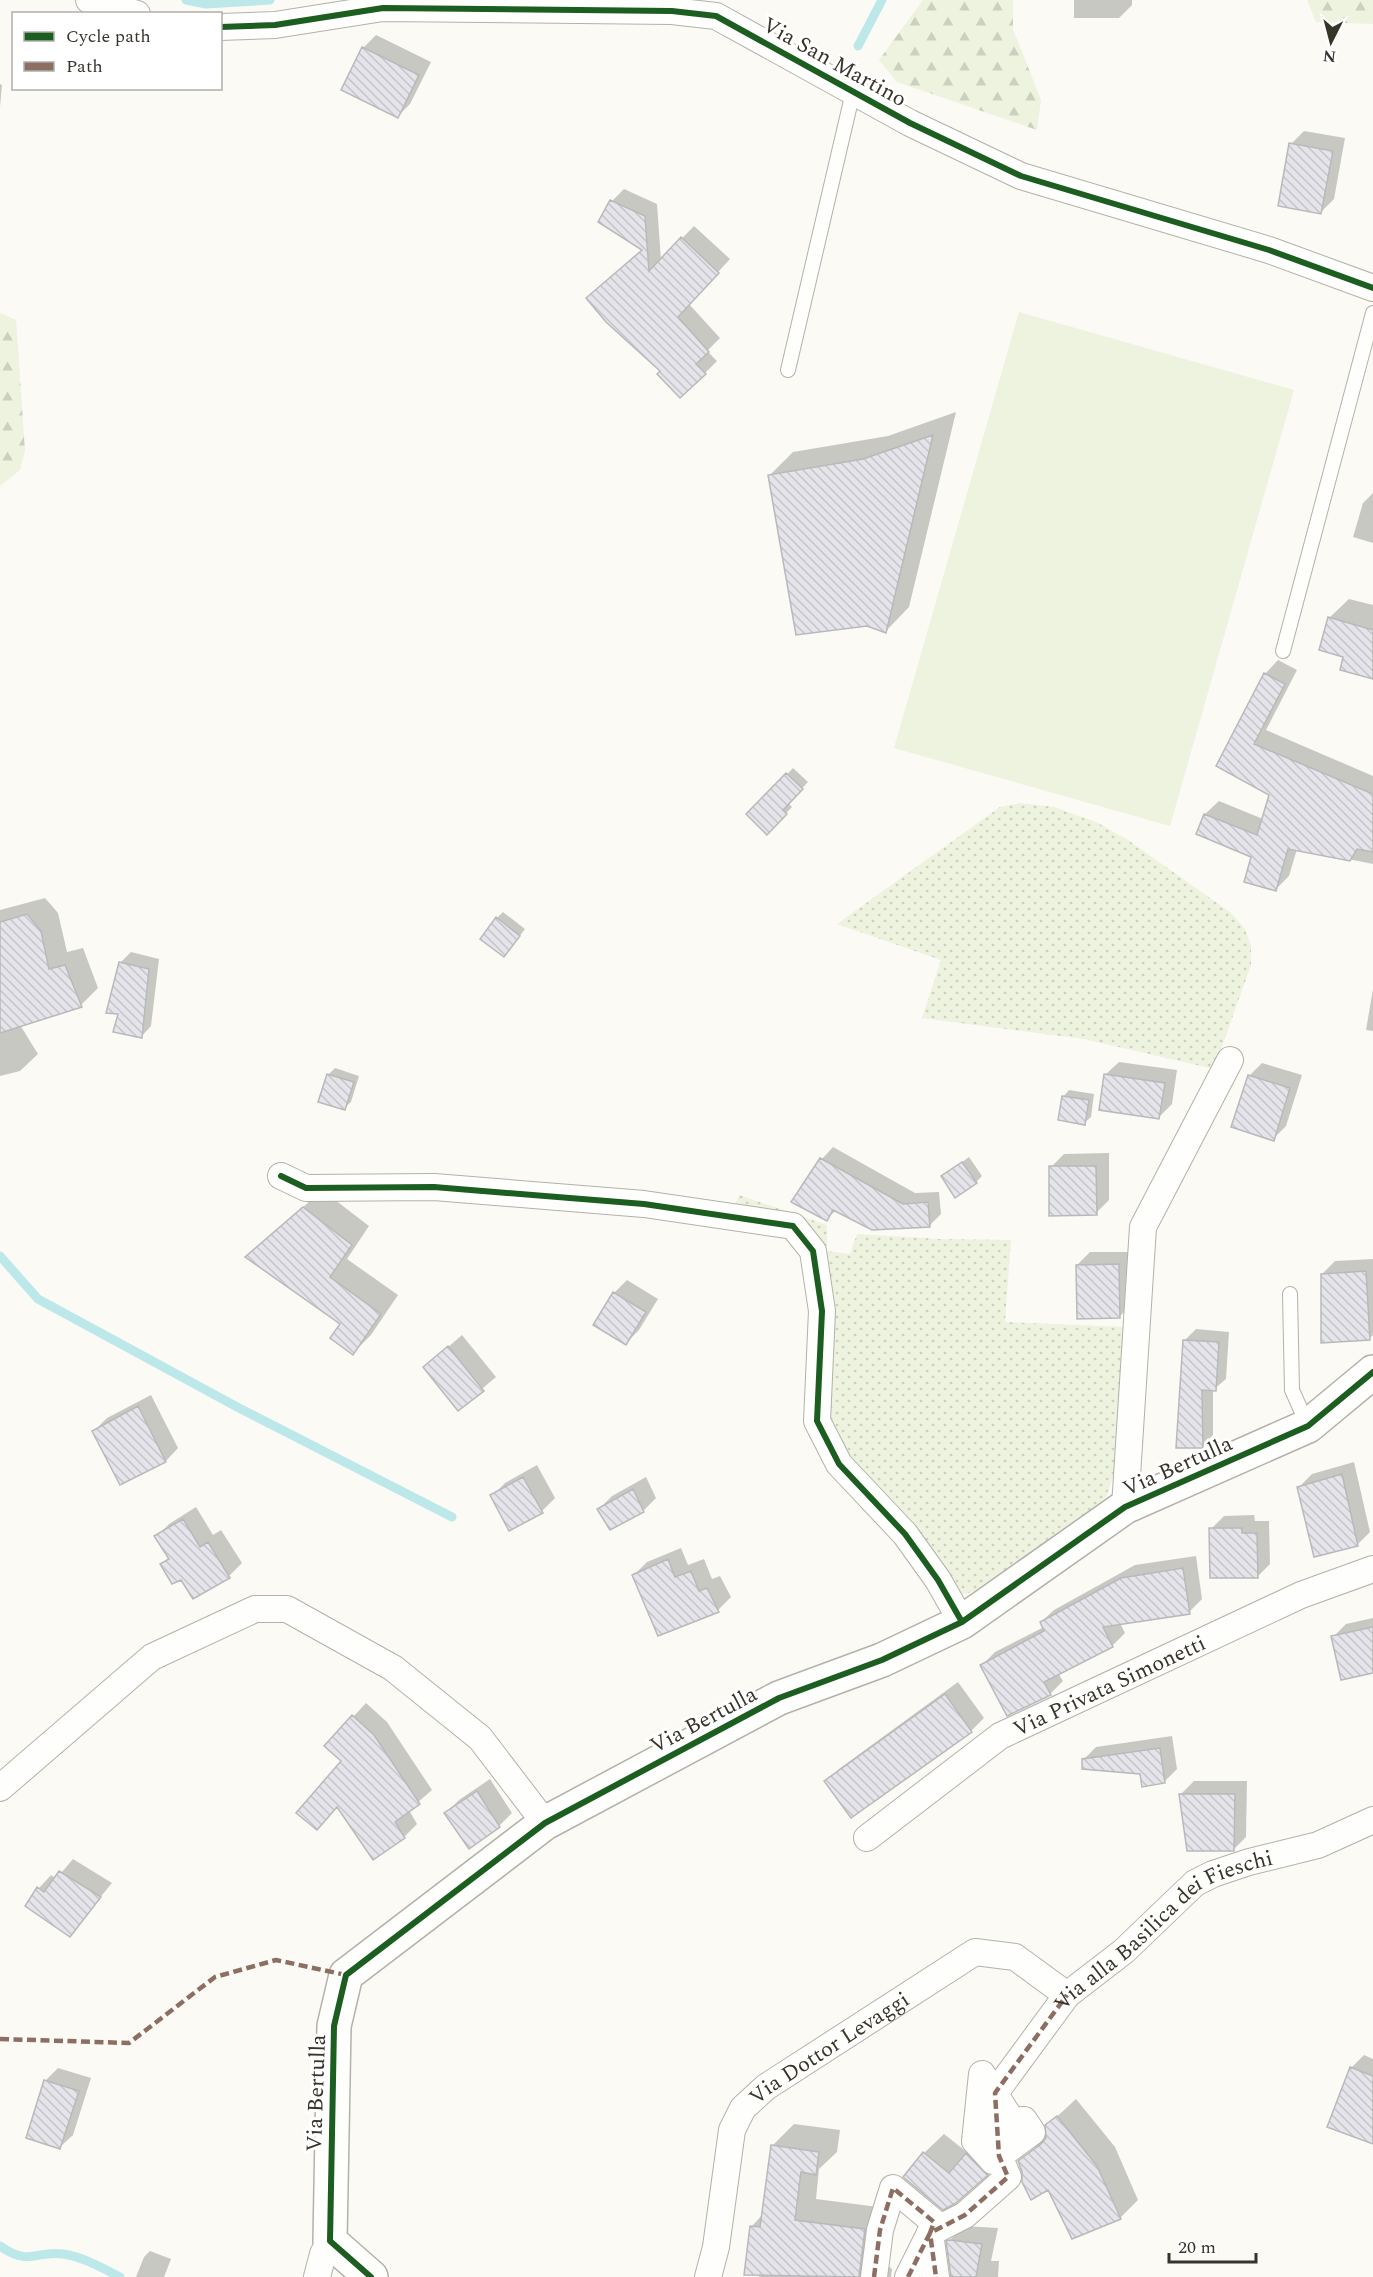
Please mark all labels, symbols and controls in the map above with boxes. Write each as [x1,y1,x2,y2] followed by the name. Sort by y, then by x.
[756,9,912,116] street label: Via San Martino
[12,12,222,90] legend
[1301,12,1361,72] north arrow
[66,23,151,50] text: Cycle path
[1322,43,1337,69] text: N
[66,53,103,80] text: Path
[1117,1427,1238,1505] street label: Via Bertulla
[1008,1627,1212,1746] street label: Via Privata Simonetti
[644,1678,763,1762] street label: Via Bertulla
[1046,1842,1276,2018] street label: Via alla Basilica dei Fieschi
[742,1984,916,2113] street label: Via Dottor Levaggi
[298,2034,335,2152] street label: Via Bertulla
[1169,2226,1256,2264] scale bar
[1178,2234,1216,2261] text: 20 m

